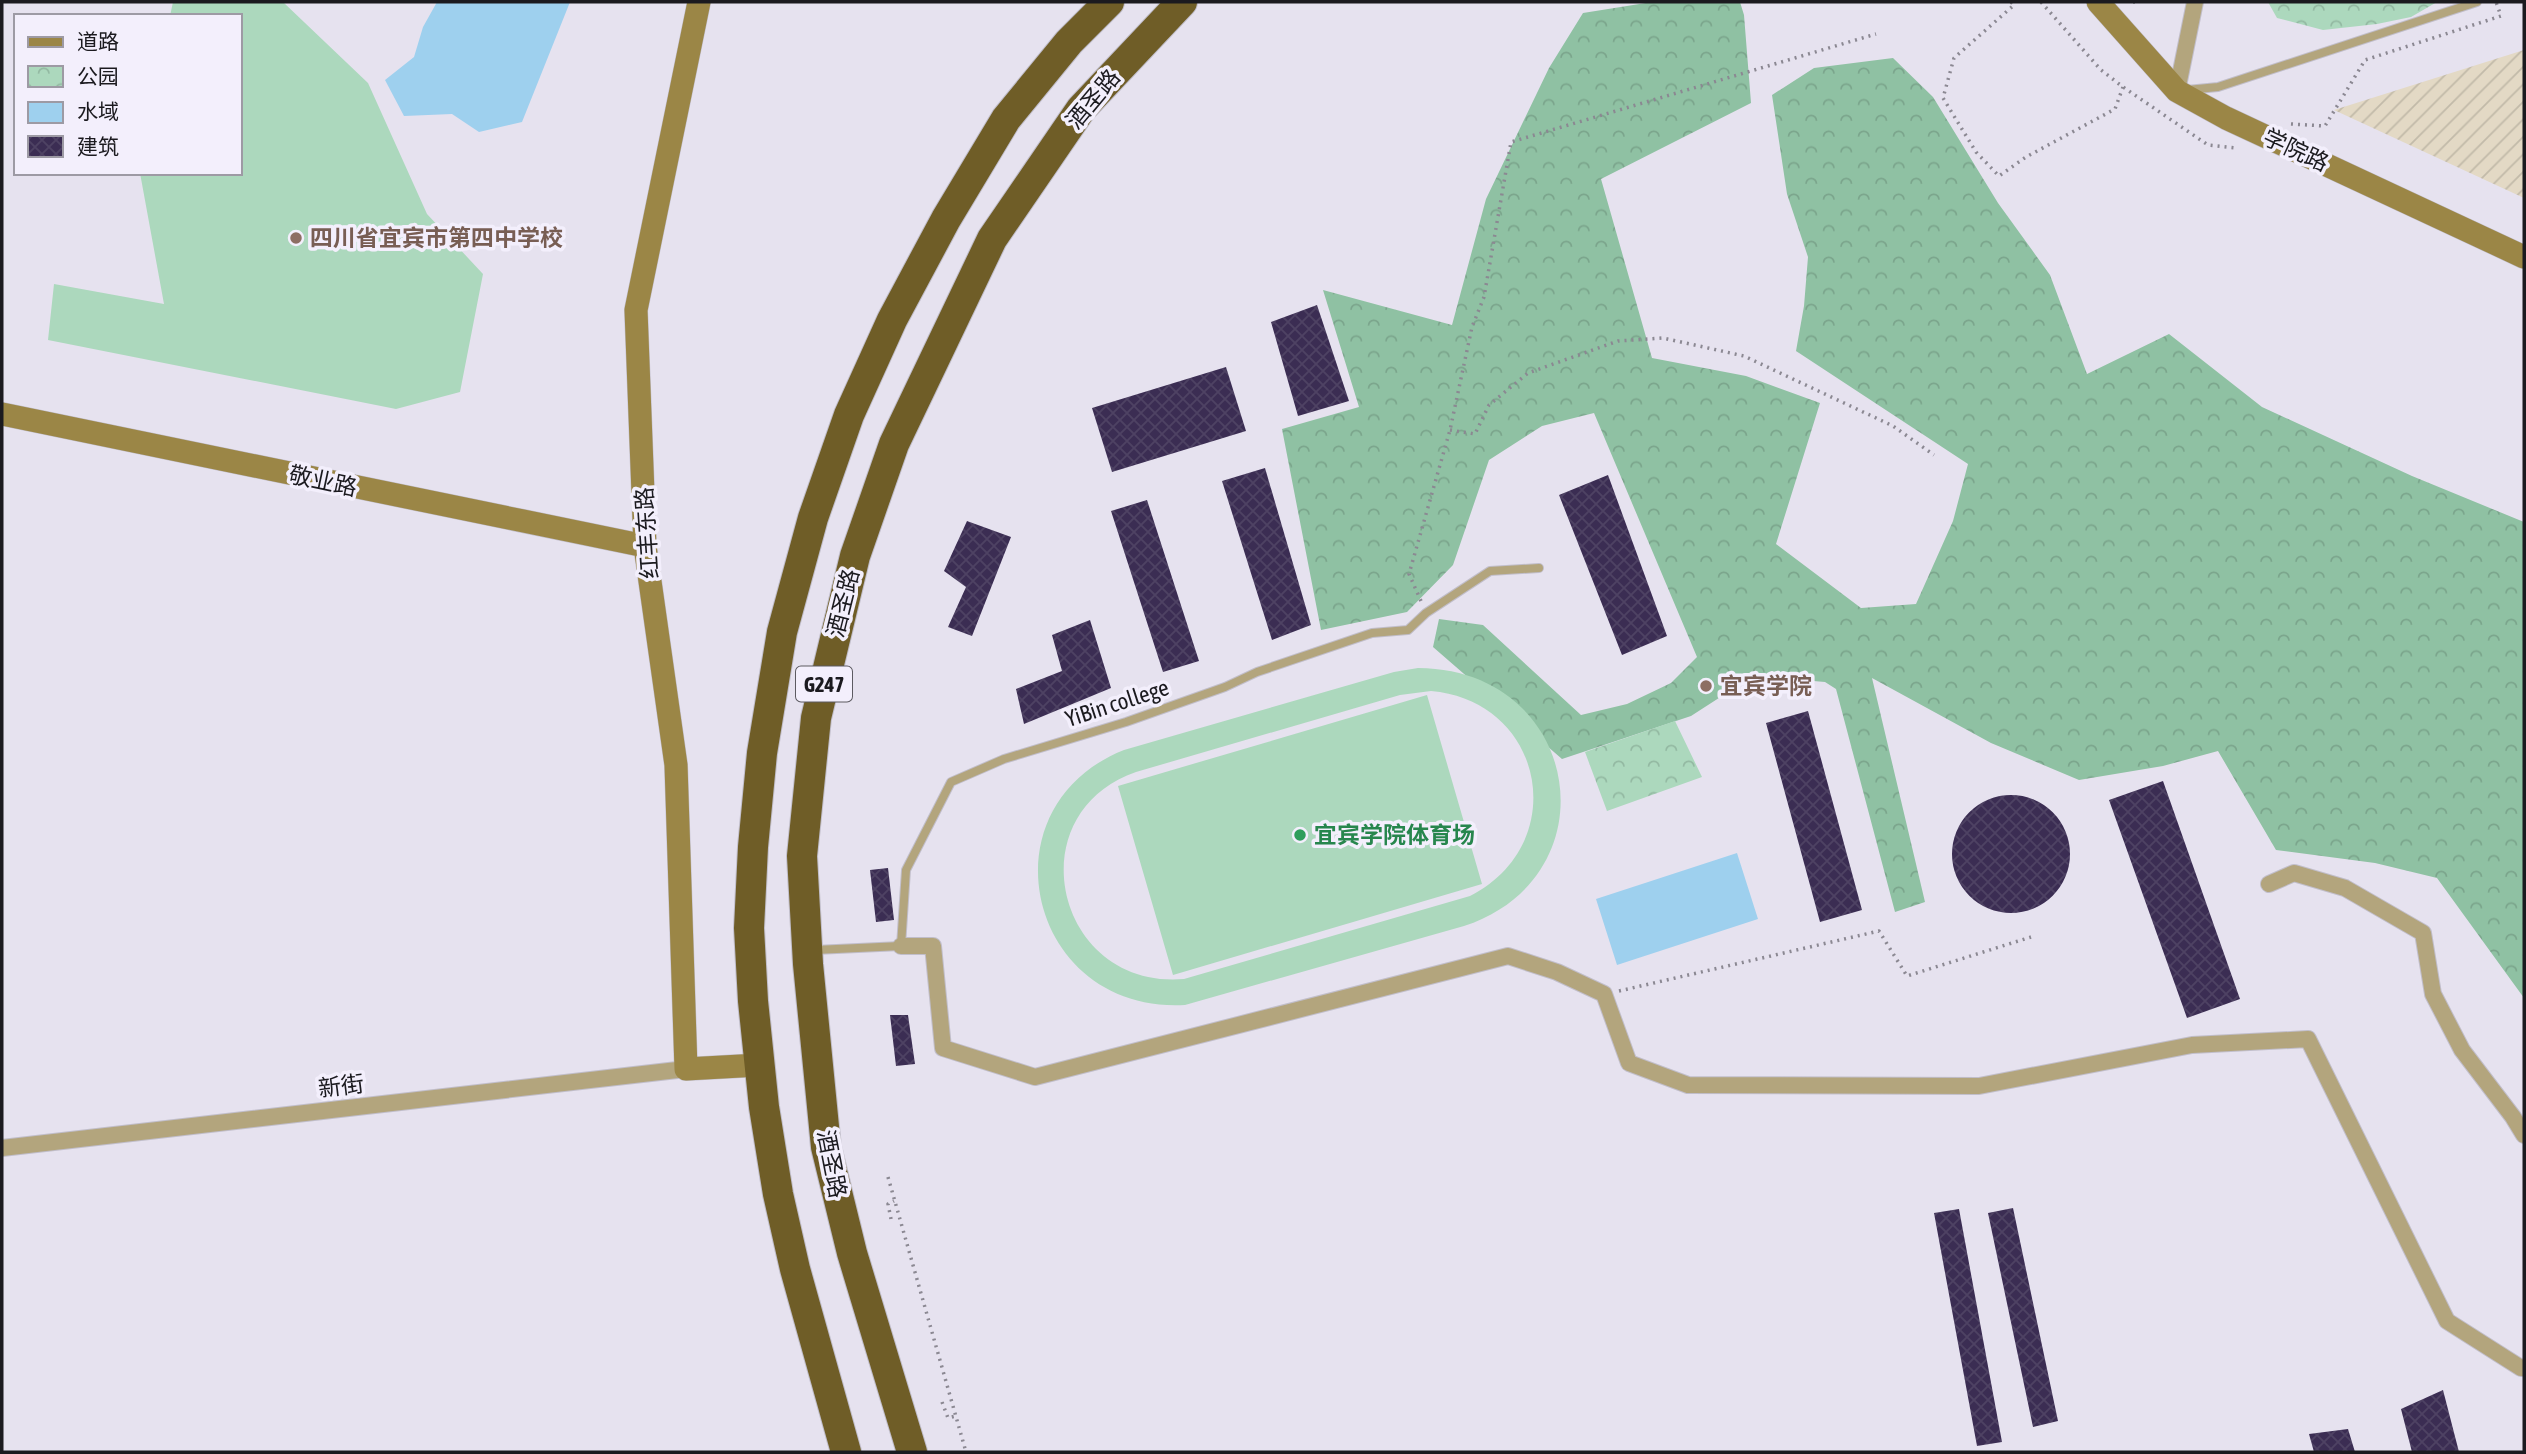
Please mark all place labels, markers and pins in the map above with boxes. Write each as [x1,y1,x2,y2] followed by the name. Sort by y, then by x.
[310,225,563,251] place label: 四川省宜宾市第四中学校
[288,230,304,246] marker: 四川省宜宾市第四中学校
[1720,673,1812,699] place label: 宜宾学院
[1698,678,1714,694] marker: 宜宾学院
[1314,822,1475,848] place label: 宜宾学院体育场
[1292,827,1308,843] marker: 宜宾学院体育场

